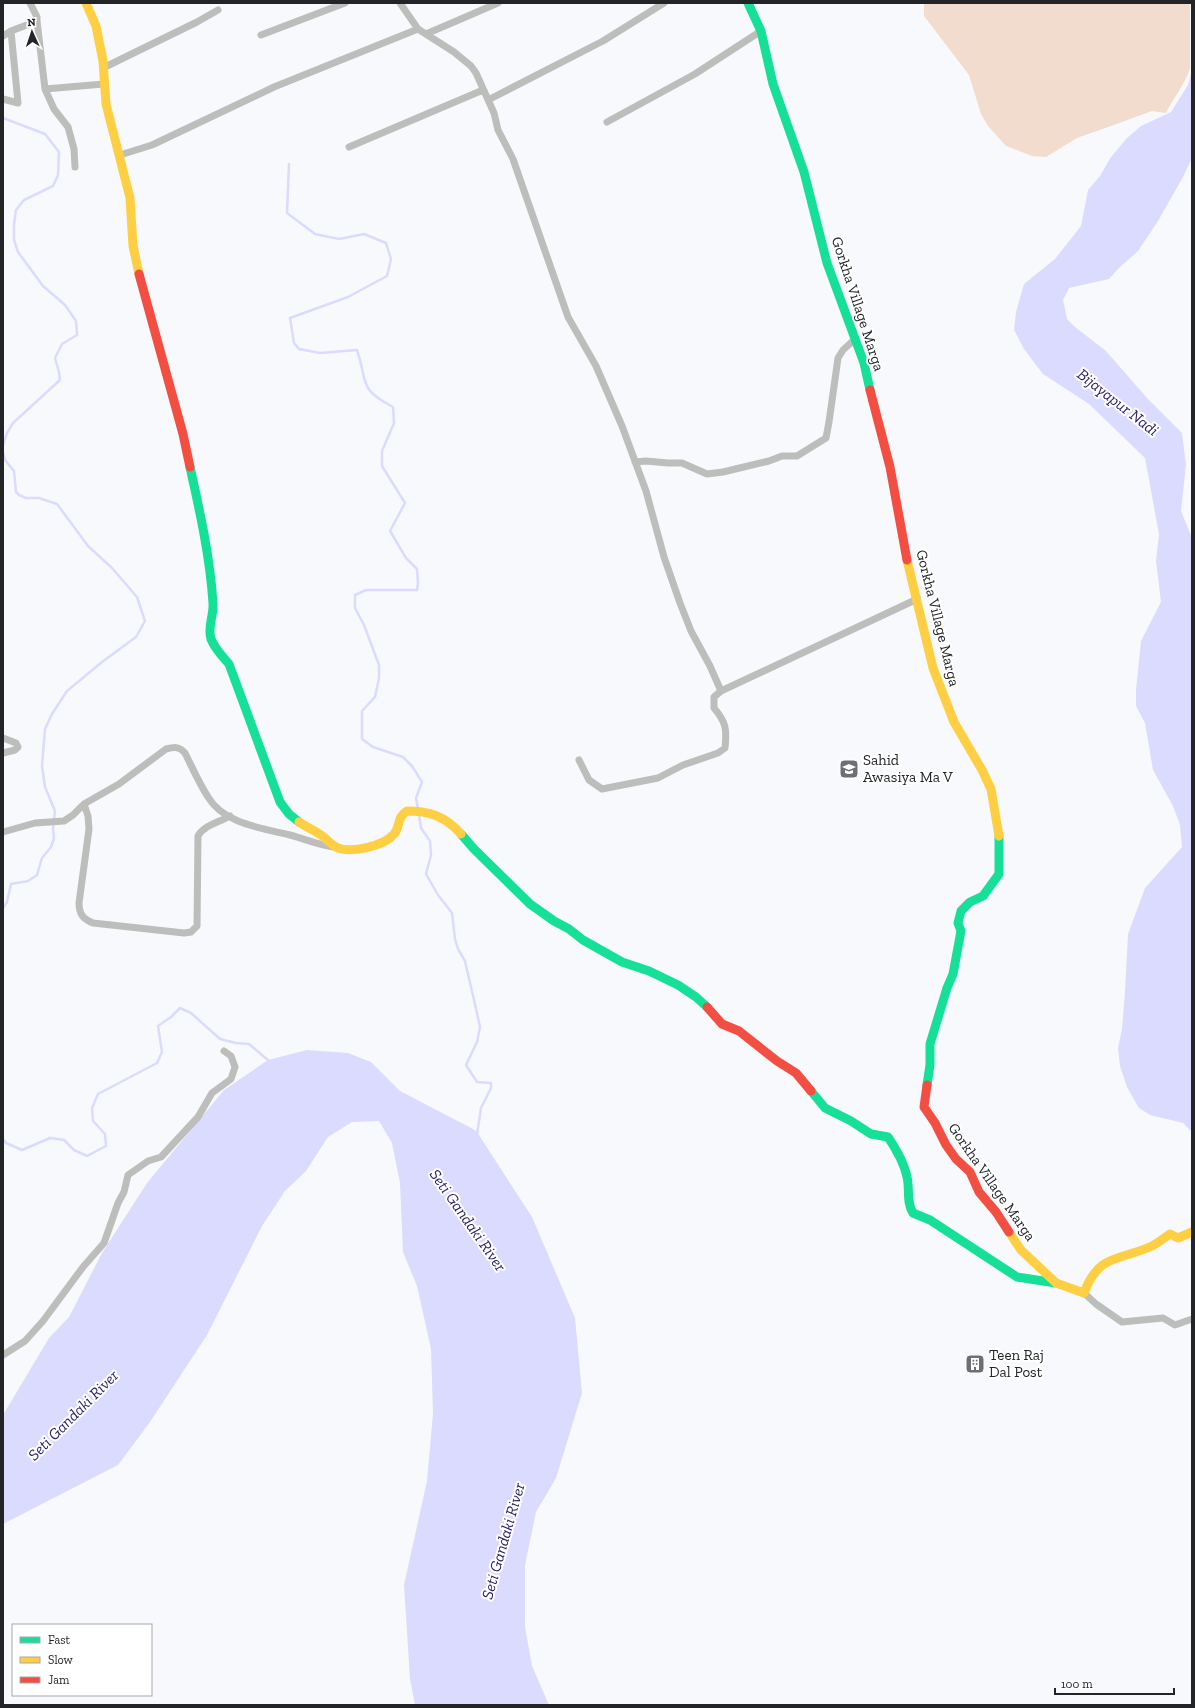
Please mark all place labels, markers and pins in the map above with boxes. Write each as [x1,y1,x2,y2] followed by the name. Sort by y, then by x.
[863,751,953,786] place label: Sahid Awasiya Ma V
[838,758,860,780] school or university icon: Sahid Awasiya Ma V
[989,1346,1044,1381] place label: Teen Raj Dal Post
[964,1353,986,1375] building icon: Teen Raj Dal Post

